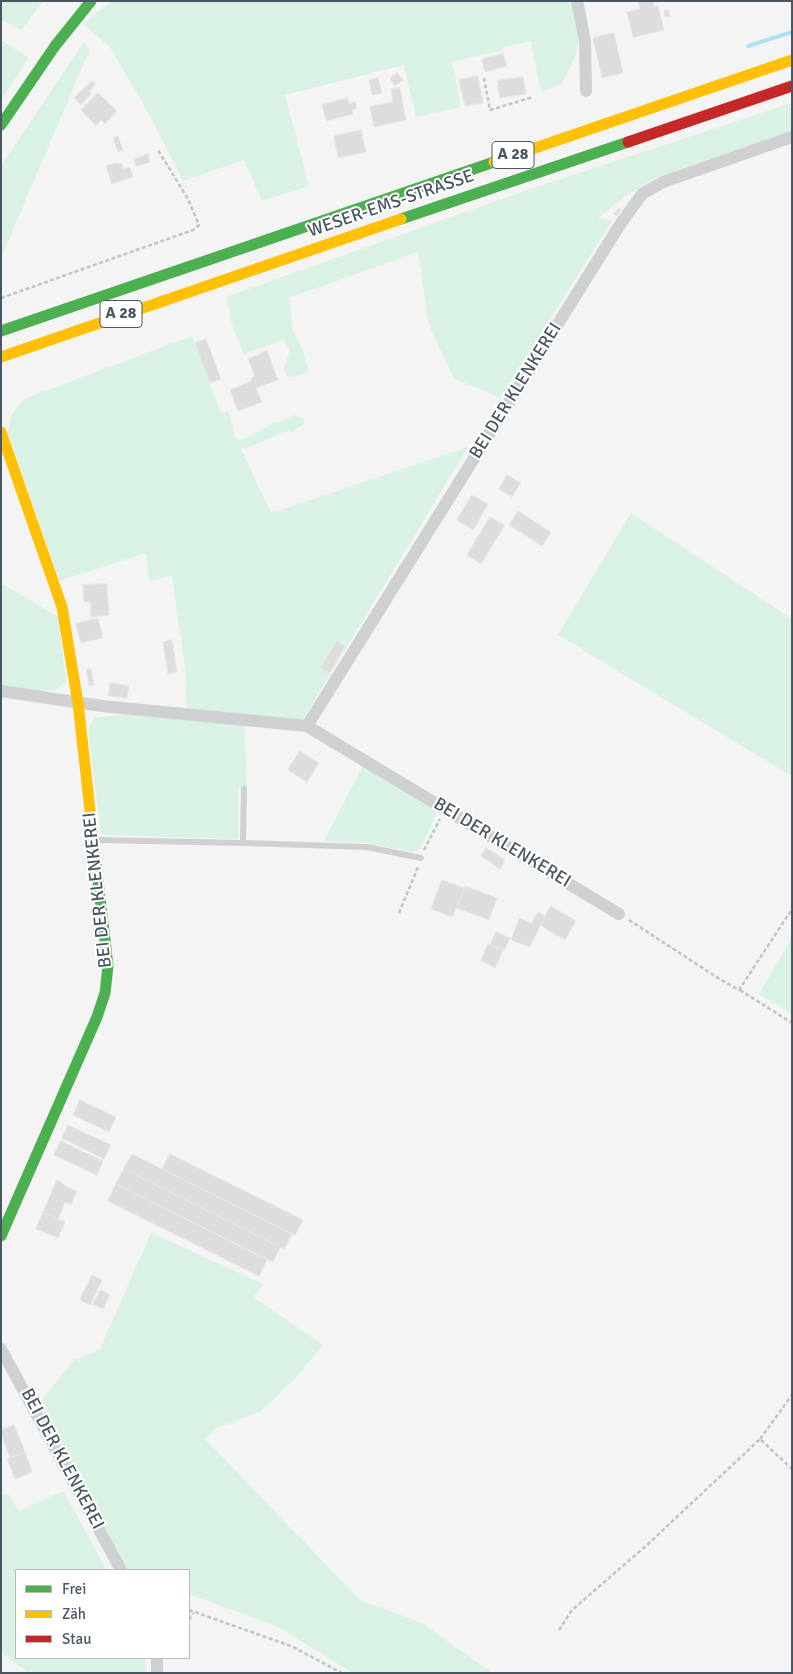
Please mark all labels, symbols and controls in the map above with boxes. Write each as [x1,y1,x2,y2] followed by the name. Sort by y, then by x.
[492,142,534,168] road number: A 28
[305,165,477,243] street label: WESER-EMS-STRASSE
[100,300,142,328] road number: A 28
[465,319,567,463] street label: BEI DER KLENKEREI
[429,793,575,893] street label: BEI DER KLENKEREI
[79,811,117,969] street label: BEI DER KLENKEREI
[16,1385,108,1533] street label: BEI DER KLENKEREI
[15,1569,190,1659] legend
[62,1580,86,1598] text: Frei
[62,1605,86,1623] text: Zäh
[62,1630,91,1648] text: Stau

